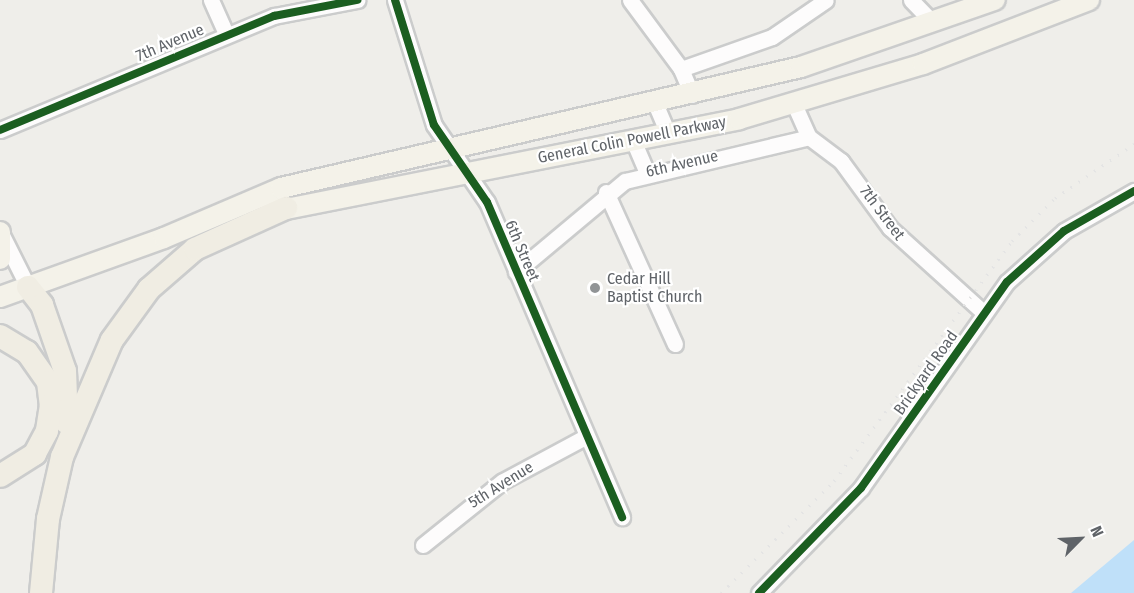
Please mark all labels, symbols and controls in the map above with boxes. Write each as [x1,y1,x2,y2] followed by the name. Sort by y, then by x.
[133,20,207,66] street label: 7th Avenue
[536,112,728,168] street label: General Colin Powell Parkway
[644,146,720,182] street label: 6th Avenue
[855,182,909,244] street label: 7th Street
[501,217,543,285] street label: 6th Street
[607,269,702,307] place label: Cedar Hill Baptist Church
[588,281,602,295] marker: Cedar Hill Baptist Church
[890,327,962,419] street label: Brickyard Road
[465,458,537,512] street label: 5th Avenue
[1050,509,1110,569] north arrow
[1086,523,1108,540] text: N

